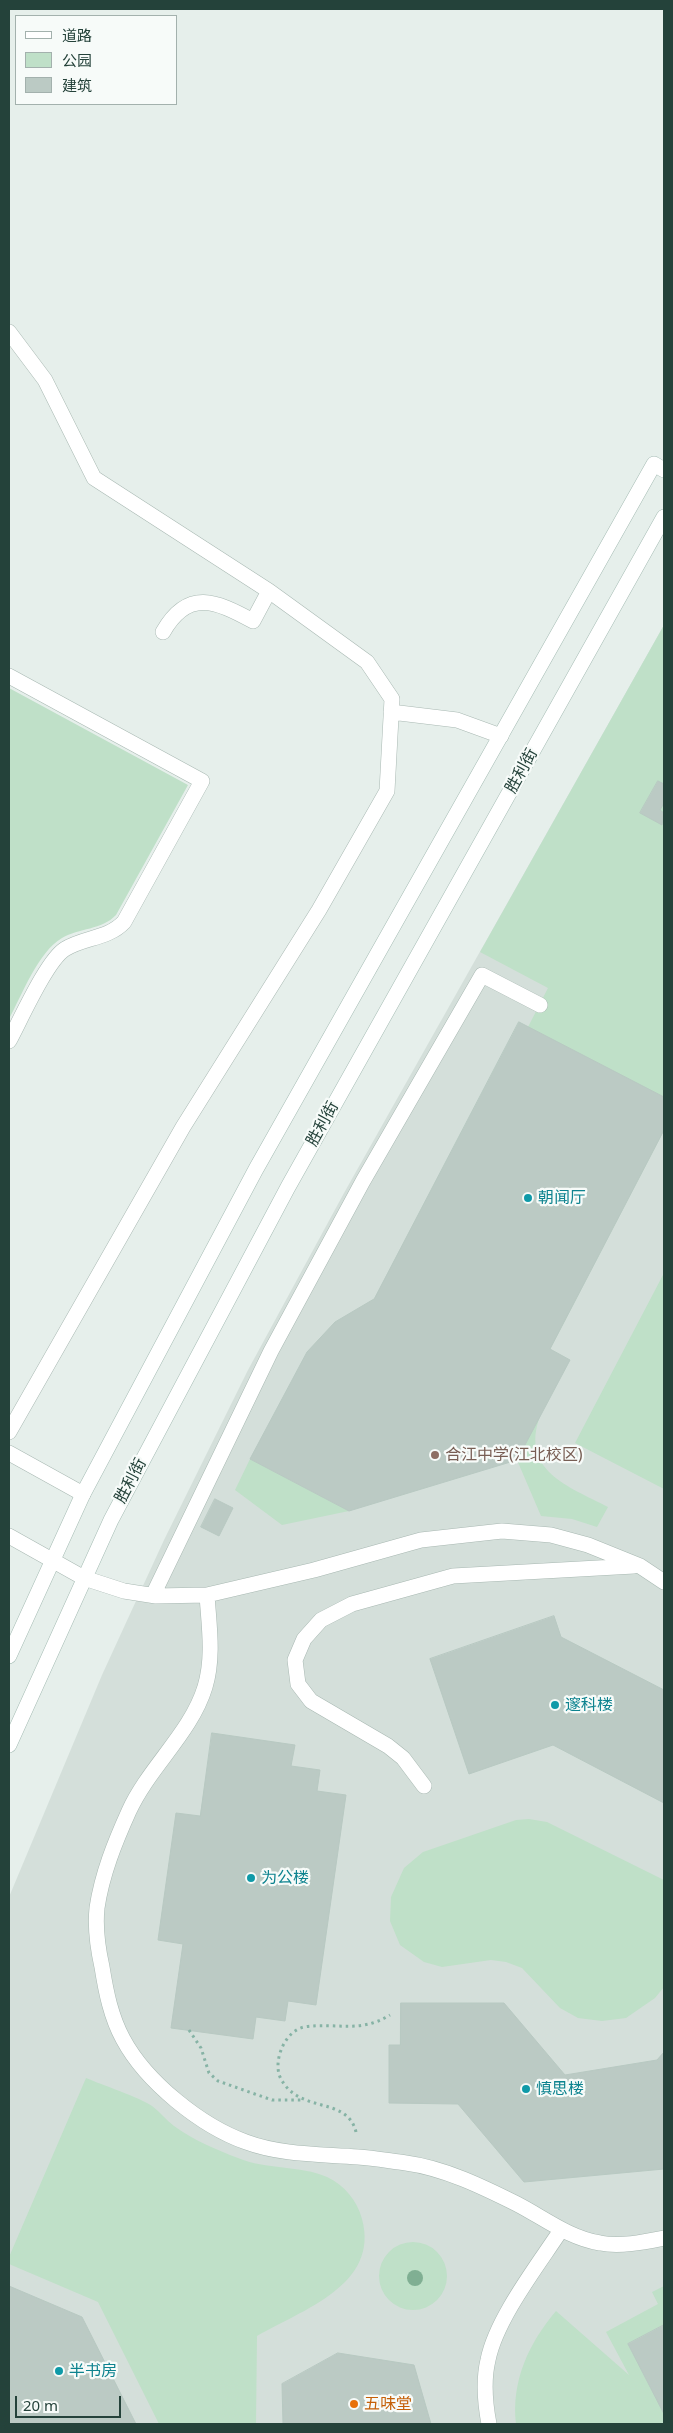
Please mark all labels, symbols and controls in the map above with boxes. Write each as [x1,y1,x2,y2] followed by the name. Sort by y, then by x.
[15,15,178,105] legend
[62,25,92,45] text: 道路
[62,50,92,70] text: 公园
[62,75,92,95] text: 建筑
[502,745,542,797] street label: 胜利街
[303,1098,343,1150] street label: 胜利街
[538,1188,586,1208] place label: 朝闻厅
[522,1192,534,1204] marker: 朝闻厅
[445,1445,583,1465] place label: 合江中学(江北校区)
[429,1449,441,1461] marker: 合江中学(江北校区)
[111,1455,151,1507] street label: 胜利街
[565,1695,613,1715] place label: 邃科楼
[549,1699,561,1711] marker: 邃科楼
[261,1868,309,1888] place label: 为公楼
[245,1872,257,1884] marker: 为公楼
[536,2079,584,2099] place label: 慎思楼
[520,2083,532,2095] marker: 慎思楼
[69,2361,117,2381] place label: 半书房
[53,2365,65,2377] marker: 半书房
[18,2386,124,2418] scale bar
[364,2394,412,2414] place label: 五味堂
[23,2395,58,2415] text: 20 m
[348,2398,360,2410] marker: 五味堂

